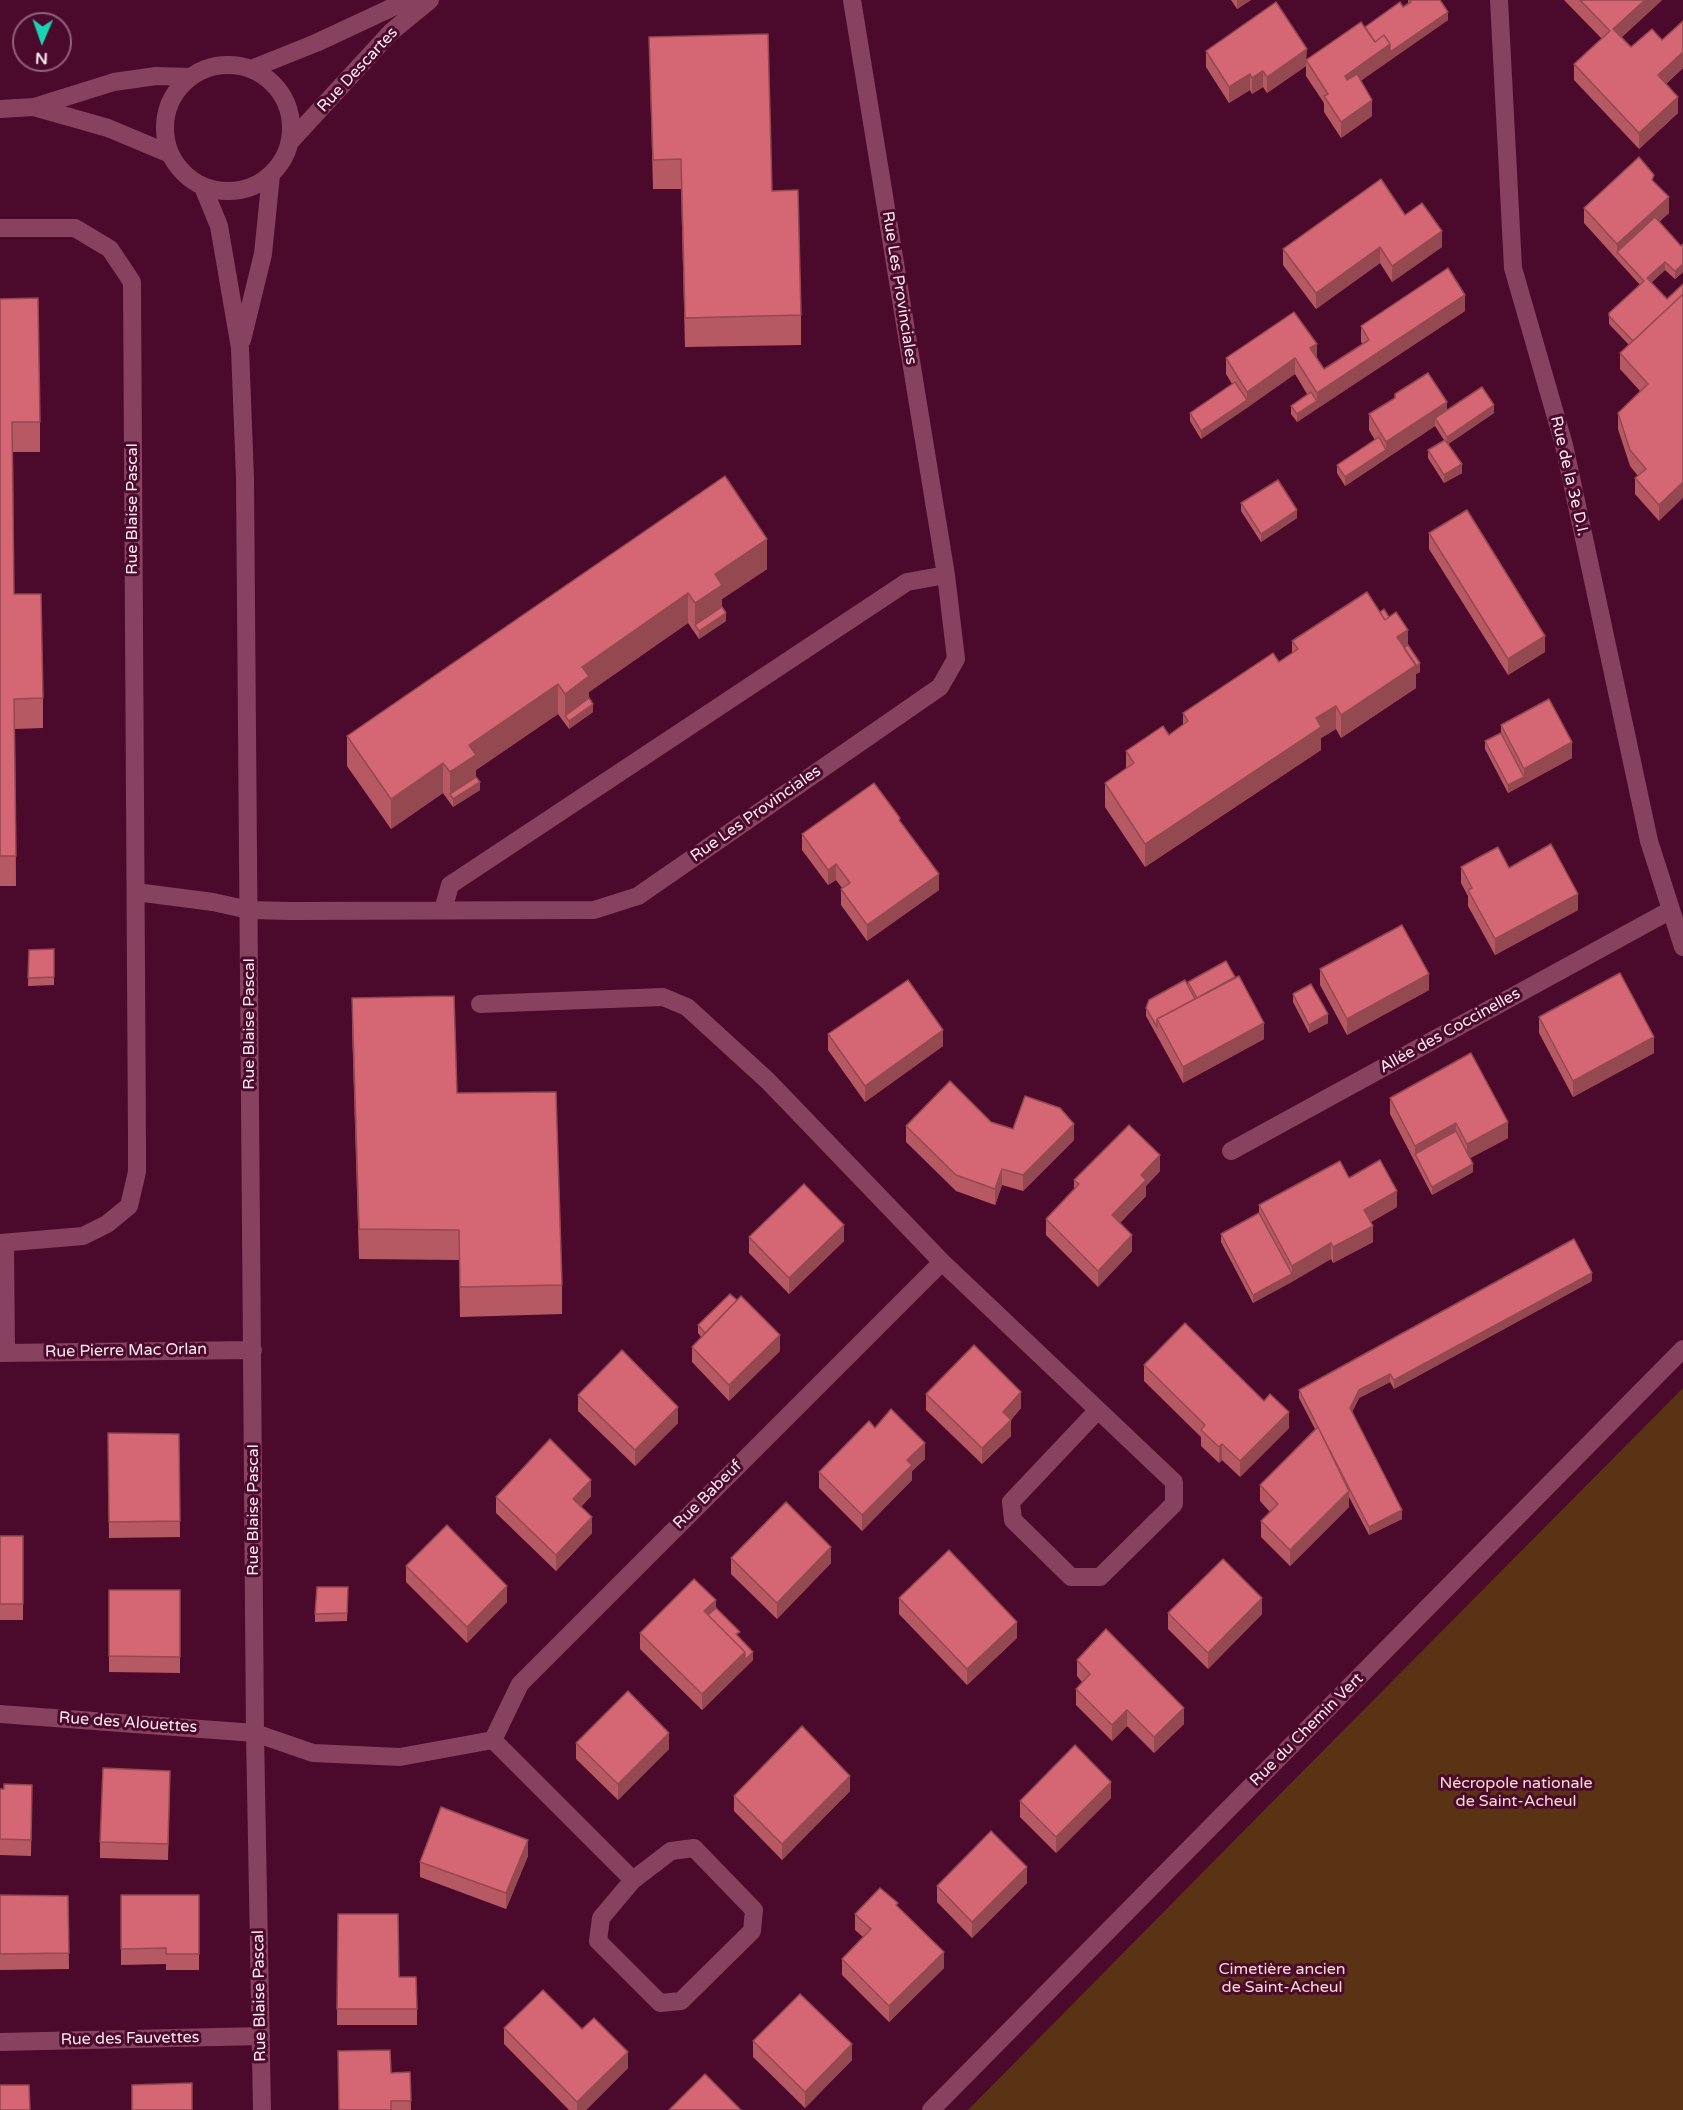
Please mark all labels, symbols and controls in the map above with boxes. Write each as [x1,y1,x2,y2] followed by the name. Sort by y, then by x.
[12,12,72,72] north arrow
[314,24,402,116] street label: Rue Descartes
[35,48,48,68] text: N
[877,210,921,366] street label: Rue Les Provinciales
[1546,414,1592,538] street label: Rue de la 3e D.I.
[123,443,143,575] street label: Rue Blaise Pascal
[687,762,825,866] street label: Rue Les Provinciales
[240,958,260,1090] street label: Rue Blaise Pascal
[1376,984,1524,1078] street label: Allée des Coccinelles
[45,1340,207,1362] street label: Rue Pierre Mac Orlan
[244,1444,264,1576] street label: Rue Blaise Pascal
[670,1457,746,1533] street label: Rue Babeuf
[1246,1669,1368,1791] street label: Rue du Chemin Vert
[58,1709,198,1737] street label: Rue des Alouettes
[1440,1774,1592,1812] park label: Nécropole nationale de Saint-Acheul
[249,1930,271,2062] street label: Rue Blaise Pascal
[1218,1960,1346,1998] park label: Cimetière ancien de Saint-Acheul
[60,2028,200,2050] street label: Rue des Fauvettes

